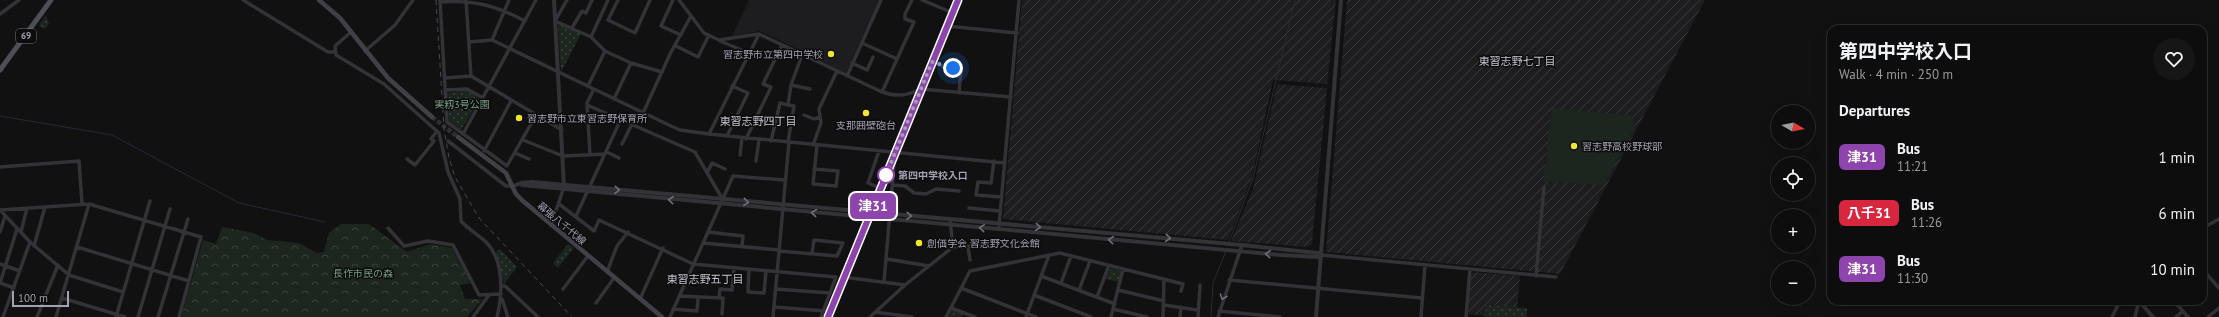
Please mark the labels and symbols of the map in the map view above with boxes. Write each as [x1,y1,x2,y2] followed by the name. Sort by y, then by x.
[16,29,36,43] road number: 69
[723,48,823,61] place label: 習志野市立第四中学校
[826,49,836,59] marker: 習志野市立第四中学校
[1479,54,1556,68] district label: 東習志野七丁目
[943,58,963,78] your location
[434,98,490,111] park label: 実籾3号公園
[1771,105,1815,149] north arrow
[861,108,871,118] marker: 支那囲壁砲台
[527,112,647,125] place label: 習志野市立東習志野保育所
[514,113,524,123] marker: 習志野市立東習志野保育所
[720,114,797,128] district label: 東習志野四丁目
[836,119,896,132] place label: 支那囲壁砲台
[1582,140,1662,153] place label: 習志野高校野球部
[1569,141,1579,151] marker: 習志野高校野球部
[877,166,895,184] marker: 第四中学校入口
[898,169,968,182] place label: 第四中学校入口
[614,185,620,194] one-way arrow
[850,193,896,219] line badge: 津31
[668,196,674,205] one-way arrow
[743,197,749,206] one-way arrow
[535,199,589,248] street label: 幕張八千代線
[811,208,817,217] one-way arrow
[906,211,912,220] one-way arrow
[1035,222,1041,231] one-way arrow
[979,223,985,232] one-way arrow
[1165,234,1171,243] one-way arrow
[1108,235,1114,244] one-way arrow
[927,237,1040,250] place label: 創価学会 習志野文化会館
[914,238,924,248] marker: 創価学会 習志野文化会館
[1265,249,1272,258] one-way arrow
[333,267,393,280] park label: 長作市民の森
[667,272,744,286] district label: 東習志野五丁目
[12,289,69,308] scale bar
[1219,293,1228,300] one-way arrow

